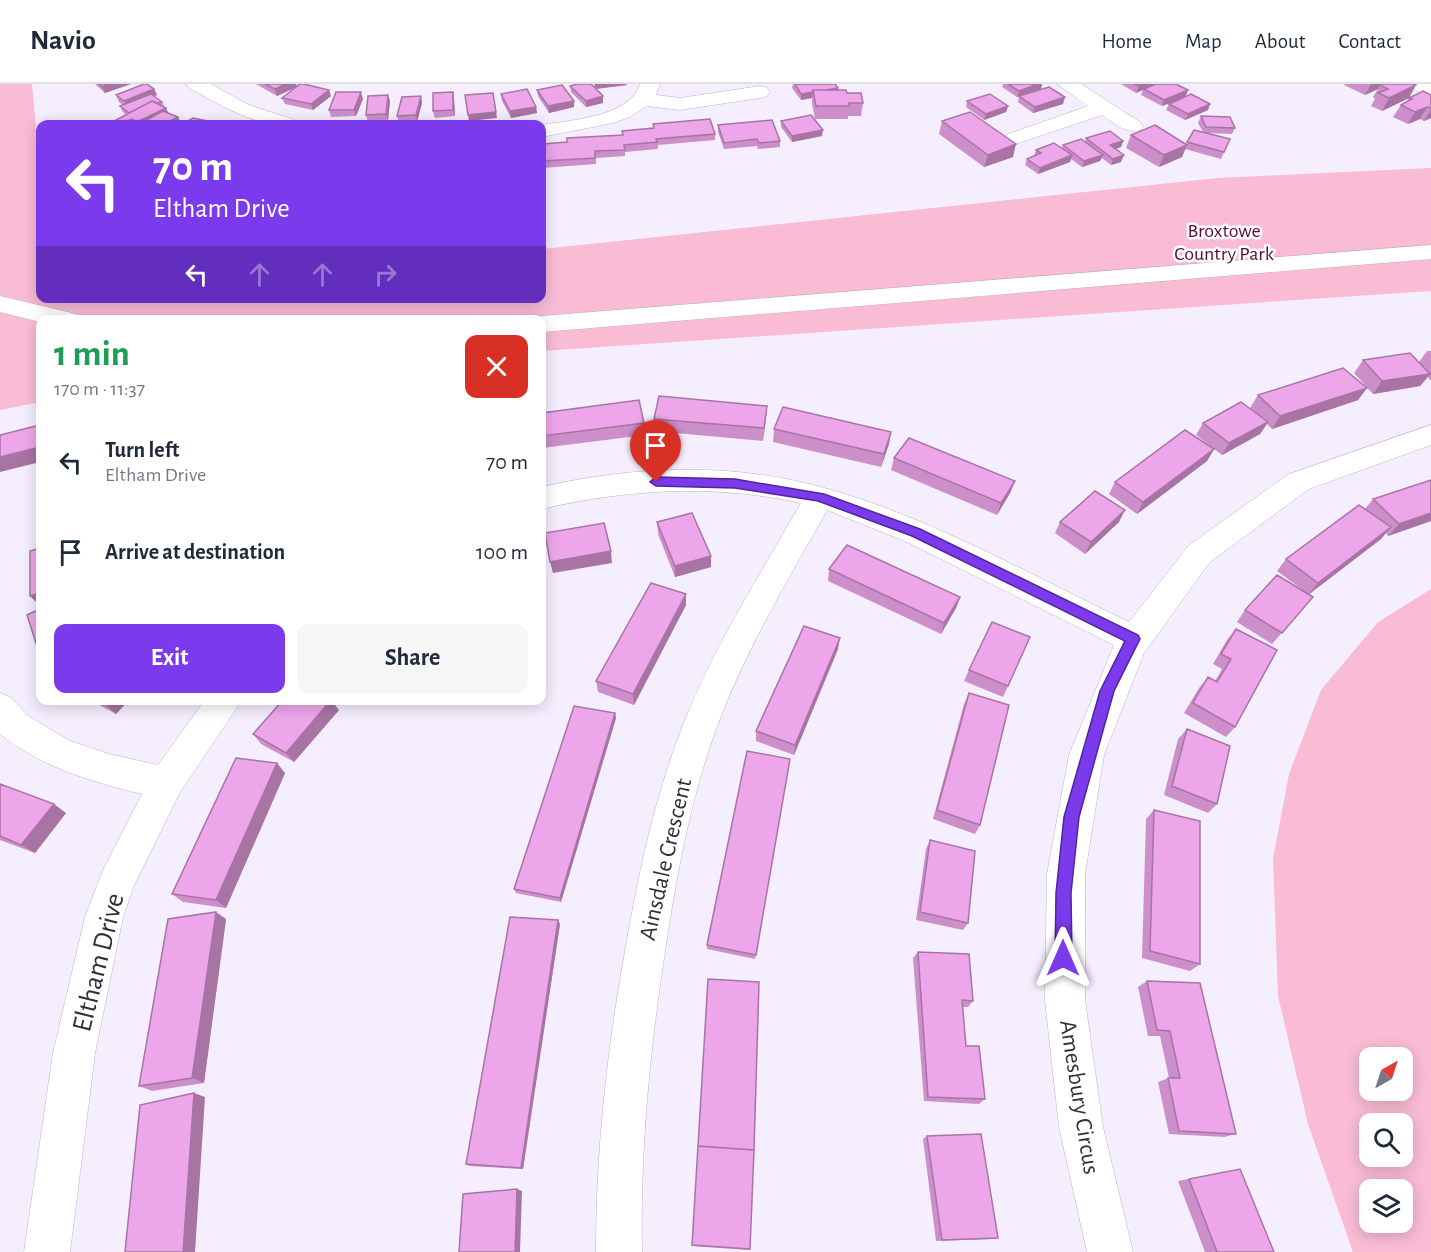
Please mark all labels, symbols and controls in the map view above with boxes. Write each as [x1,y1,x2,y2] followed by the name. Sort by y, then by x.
[30,27,96,55] text: Navio
[1101,31,1152,52] text: Home
[1185,31,1222,52] text: Map
[1255,31,1305,52] text: About
[1338,31,1401,52] text: Contact
[54,144,132,222] icon: left
[153,146,233,188] text: 70 m
[153,195,290,222] text: Eltham Drive
[1174,221,1274,264] park label: Broxtowe Country Park
[180,258,213,291] icon: left
[243,258,276,291] icon: ahead
[306,258,339,291] icon: ahead
[369,258,402,291] icon: right
[465,335,528,398] button: close
[54,336,130,372] text: 1 min
[54,379,145,399] text: 170 m · 11:37
[630,420,681,482] pin
[639,429,672,462] icon: arrive
[105,439,179,461] text: Turn left
[54,446,87,479] icon: left
[486,451,528,473] text: 70 m
[105,465,206,485] text: Eltham Drive
[54,536,87,569] icon: arrive
[105,541,285,563] text: Arrive at destination
[476,541,528,563] text: 100 m
[54,624,285,693] button: Exit
[297,624,528,693] button: Share
[636,776,696,943] street label: Ainsdale Crescent
[68,890,130,1035] street label: Eltham Drive
[1031,926,1095,990] position arrow
[1055,1018,1103,1176] street label: Amesbury Circus
[1359,1047,1413,1101] north arrow
[1359,1047,1413,1233] map controls
[1359,1113,1413,1167] button: search
[1359,1179,1413,1233] button: layers

